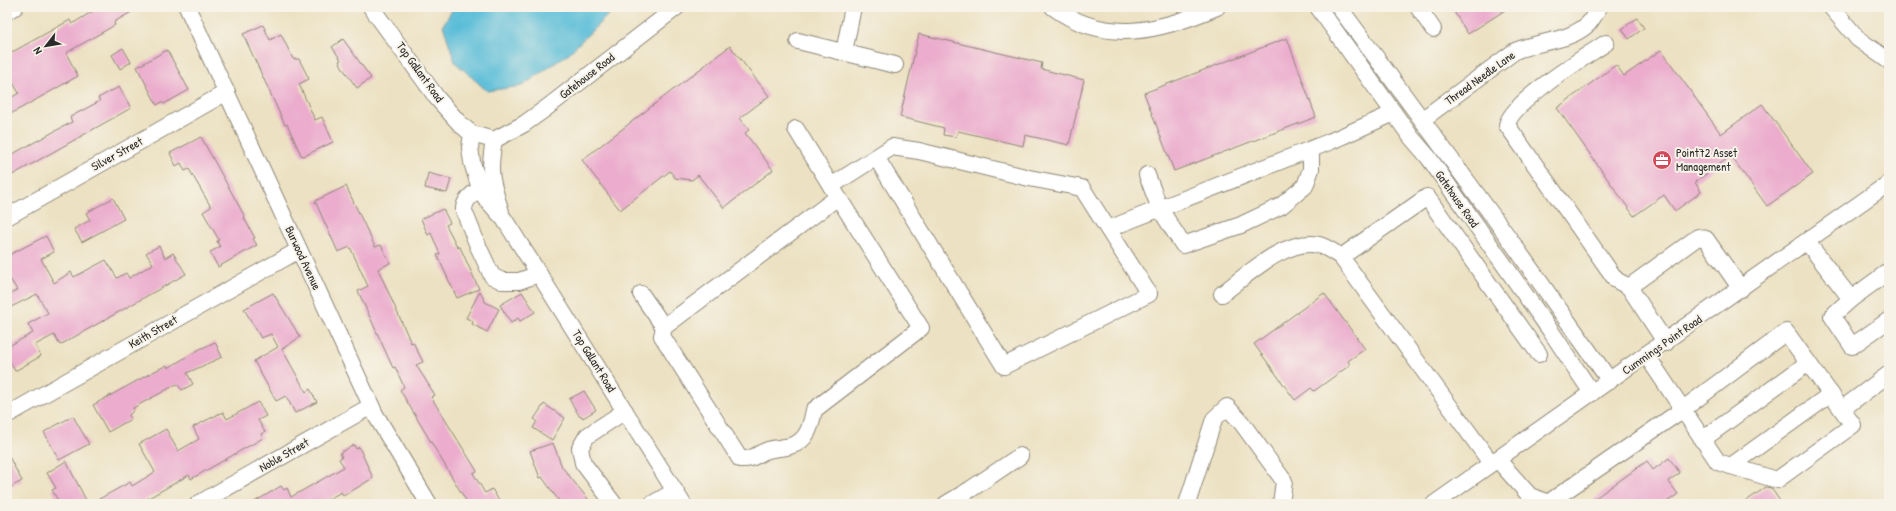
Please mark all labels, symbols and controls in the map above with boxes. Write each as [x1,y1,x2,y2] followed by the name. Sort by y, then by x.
[26,26,66,66] north arrow
[393,38,448,106] street label: Top Gallant Road
[30,45,45,57] text: N
[1441,46,1518,109] street label: Thread Needle Lane
[556,48,618,103] street label: Gatehouse Road
[88,132,146,175] street label: Silver Street
[1676,144,1738,175] place label: Point72 Asset Management
[1651,149,1673,171] office icon: Point72 Asset Management
[1432,167,1483,231] street label: Gatehouse Road
[281,223,326,293] street label: Burwood Avenue
[125,310,181,352] street label: Keith Street
[1618,311,1705,378] street label: Cummings Point Road
[568,326,621,395] street label: Top Gallant Road
[256,433,312,476] street label: Noble Street

